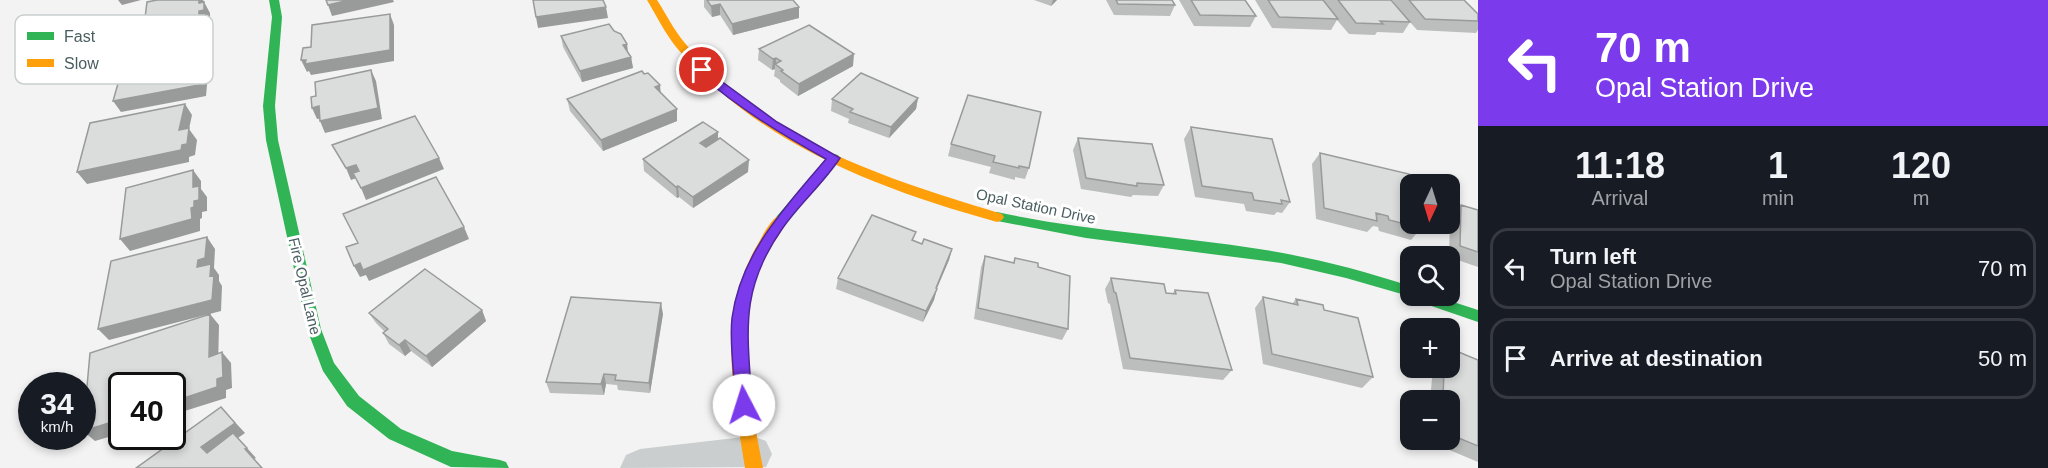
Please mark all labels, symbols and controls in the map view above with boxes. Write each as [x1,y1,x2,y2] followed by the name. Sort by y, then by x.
[15,15,213,84] legend
[1496,24,1574,102] icon: left
[1595,24,1691,71] text: 70 m
[64,28,96,45] text: Fast
[676,44,727,95] pin
[685,53,718,86] icon: arrive
[64,55,99,72] text: Slow
[1595,73,1814,103] text: Opal Station Drive
[1575,145,1665,186] text: 11:18
[1768,145,1788,186] text: 1
[1891,145,1951,186] text: 120
[1400,174,1460,234] north arrow
[1400,174,1460,450] map controls
[975,185,1097,227] street label: Opal Station Drive
[1592,187,1648,209] text: Arrival
[1762,187,1794,209] text: min
[1913,187,1929,209] text: m
[286,236,324,336] street label: Fire Opal Lane
[1550,244,1636,269] text: Turn left
[1400,246,1460,306] button: search
[1499,252,1532,285] icon: left
[1978,256,2027,281] text: 70 m
[1550,270,1712,292] text: Opal Station Drive
[1400,318,1460,378] button: +
[1499,342,1532,375] icon: arrive
[1550,346,1763,371] text: Arrive at destination
[1978,346,2027,371] text: 50 m
[108,372,186,450] speed limit sign: 40
[712,373,776,437] position arrow
[40,387,74,420] text: 34
[1400,390,1460,450] button: −
[41,418,73,435] text: km/h

